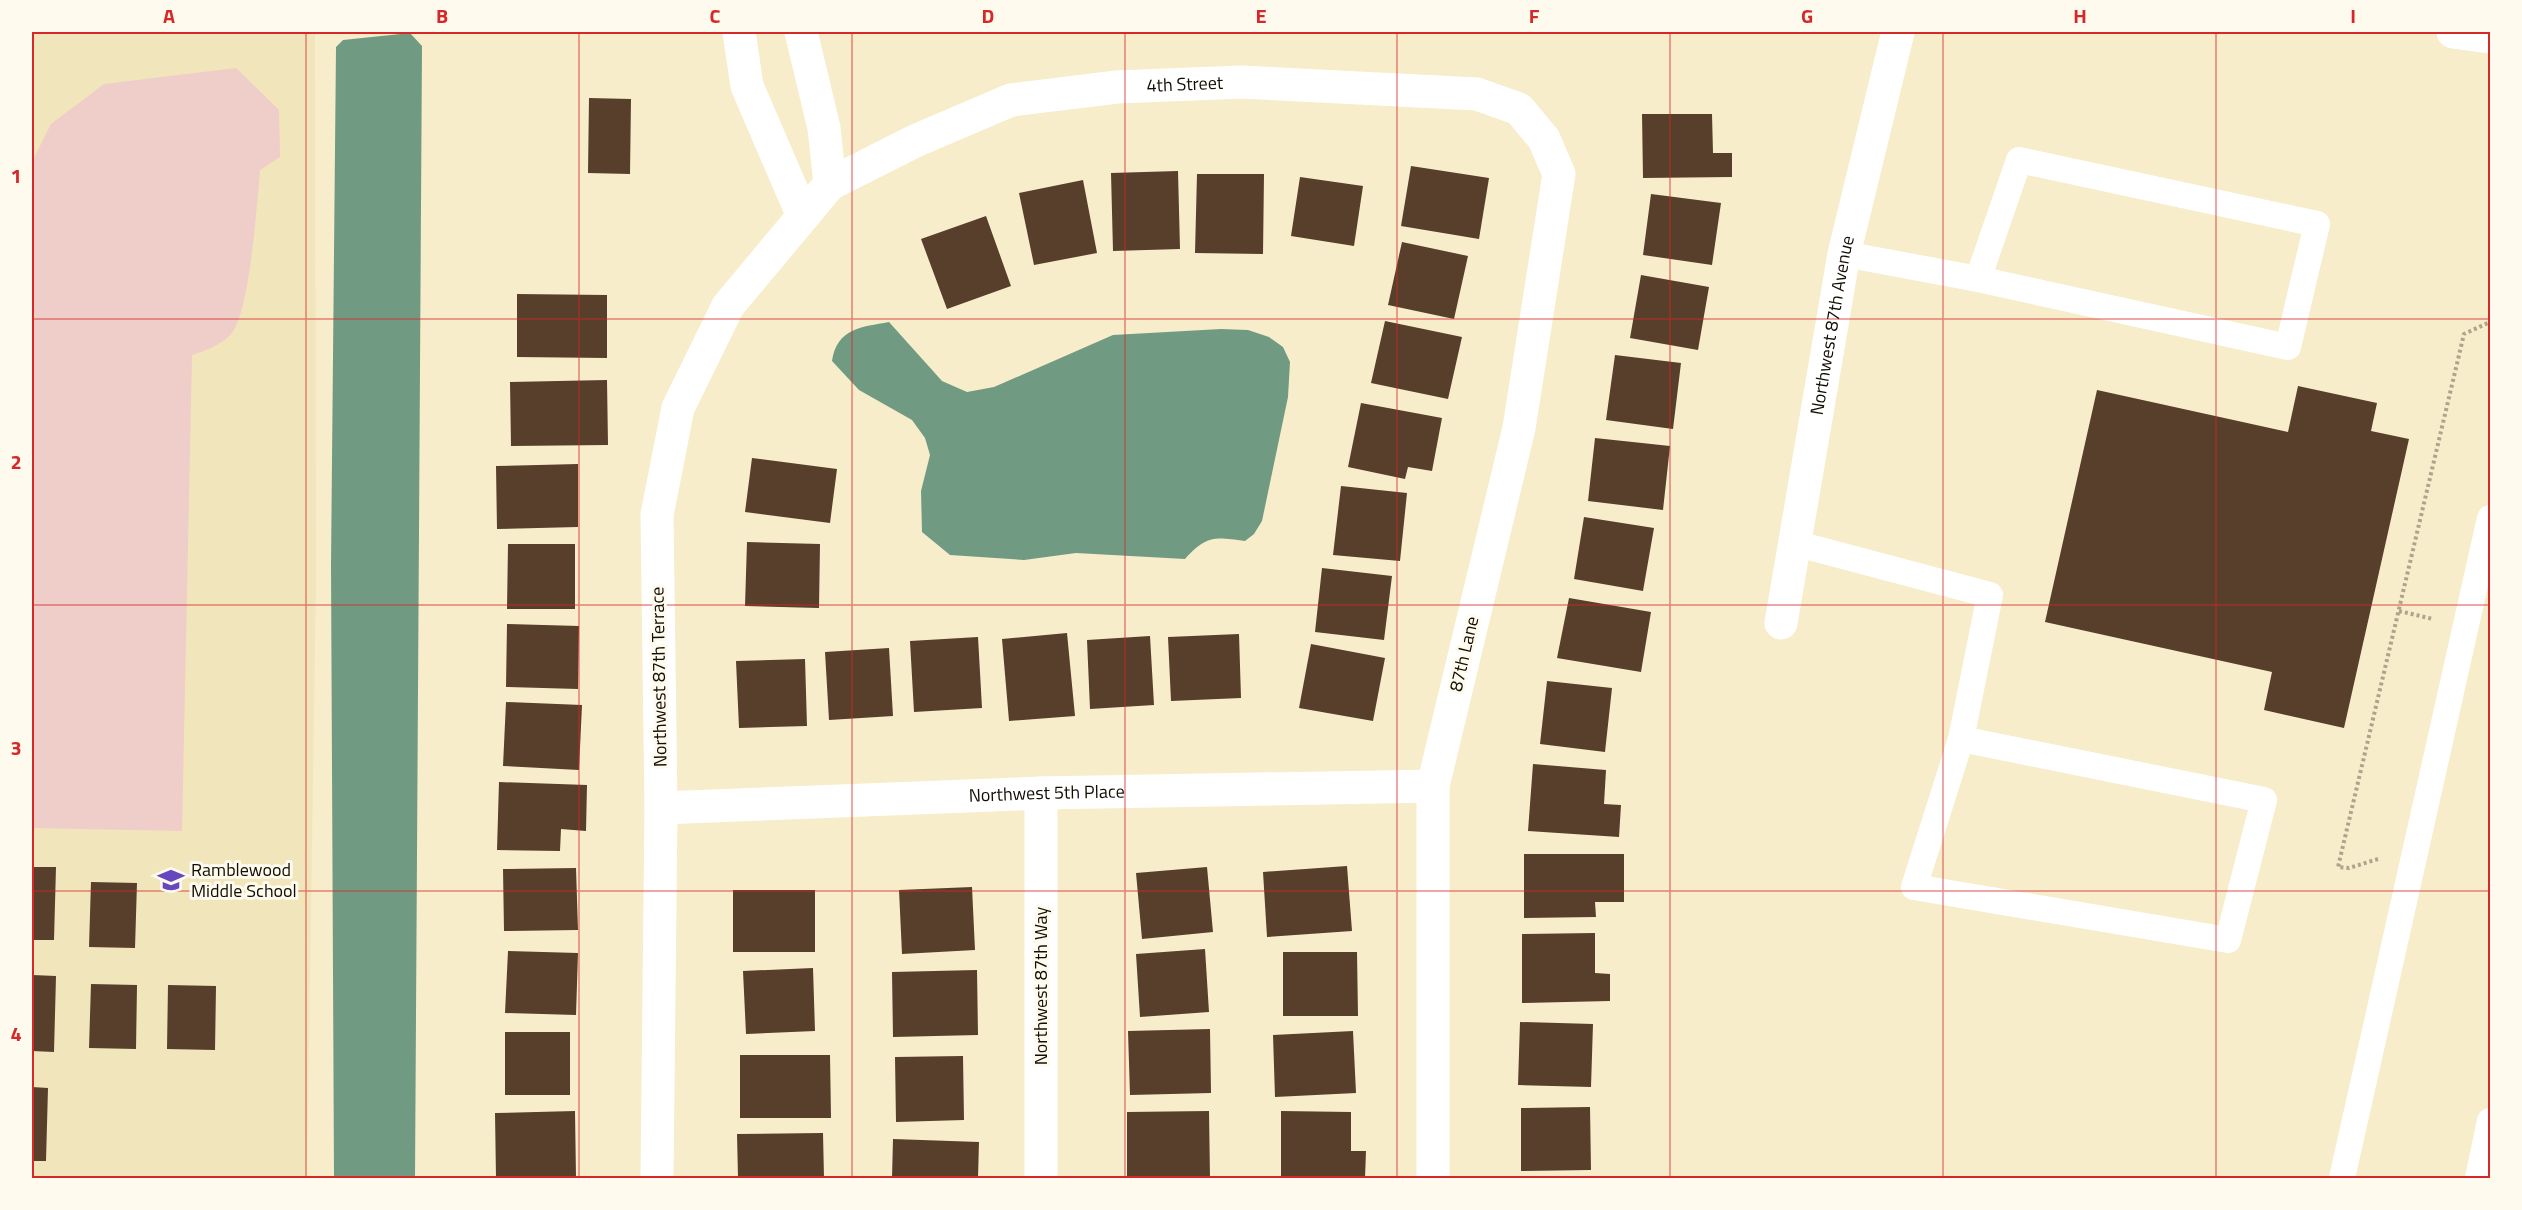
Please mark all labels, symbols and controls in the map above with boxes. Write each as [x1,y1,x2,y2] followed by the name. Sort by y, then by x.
[163,0,175,31] text: A
[436,0,448,31] text: B
[710,0,721,31] text: C
[982,0,994,31] text: D
[1255,0,1267,31] text: E
[1529,0,1540,31] text: F
[1801,0,1813,31] text: G
[2073,0,2087,31] text: H
[2350,0,2356,31] text: I
[1146,69,1224,99] street label: 4th Street
[10,160,22,191] text: 1
[1803,233,1861,417] street label: Northwest 87th Avenue
[10,446,22,477] text: 2
[643,587,674,767] street label: Northwest 87th Terrace
[1442,614,1485,694] street label: 87th Lane
[10,732,22,763] text: 3
[968,778,1125,809] street label: Northwest 5th Place
[191,856,297,904] place label: Ramblewood Middle School
[156,865,186,895] school or university icon: Ramblewood Middle School
[1027,906,1054,1065] street label: Northwest 87th Way
[10,1018,22,1049] text: 4

